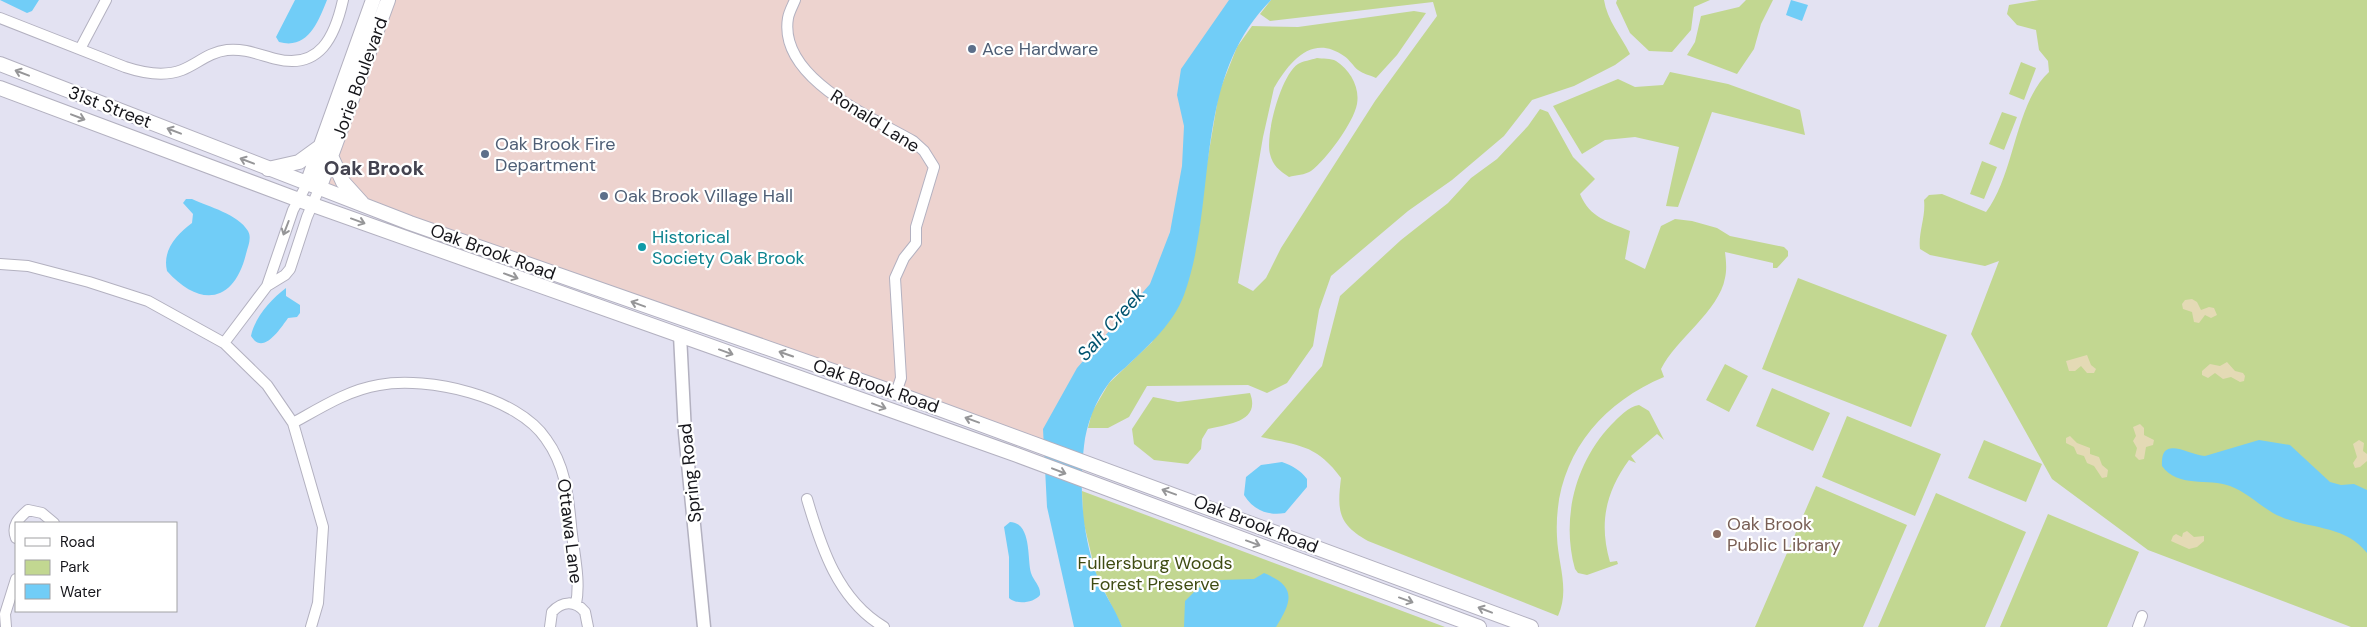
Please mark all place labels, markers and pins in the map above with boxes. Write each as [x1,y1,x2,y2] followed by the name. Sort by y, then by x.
[982,37,1098,61] place label: Ace Hardware
[966,43,978,55] marker: Ace Hardware
[495,132,615,177] place label: Oak Brook Fire Department
[479,148,491,160] marker: Oak Brook Fire Department
[614,184,793,208] place label: Oak Brook Village Hall
[598,190,610,202] marker: Oak Brook Village Hall
[652,225,805,270] place label: Historical Society Oak Brook
[636,241,648,253] marker: Historical Society Oak Brook
[1727,512,1841,557] place label: Oak Brook Public Library
[1711,528,1723,540] marker: Oak Brook Public Library

